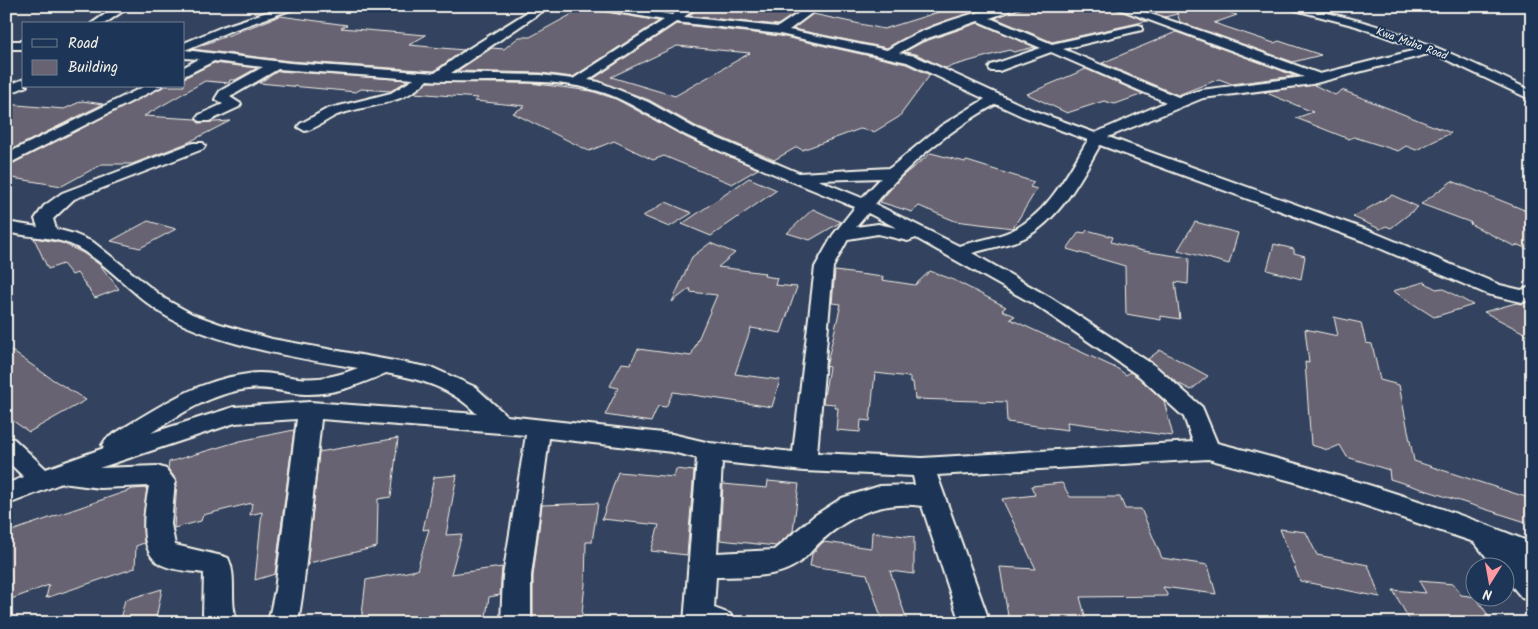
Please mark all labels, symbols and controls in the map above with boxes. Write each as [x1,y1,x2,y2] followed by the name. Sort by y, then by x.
[22,22,185,88] legend
[1373,23,1450,65] street label: Kwa Muha Road
[68,32,99,56] text: Road
[68,56,118,80] text: Building
[1466,556,1516,606] north arrow
[1481,582,1494,605] text: N

